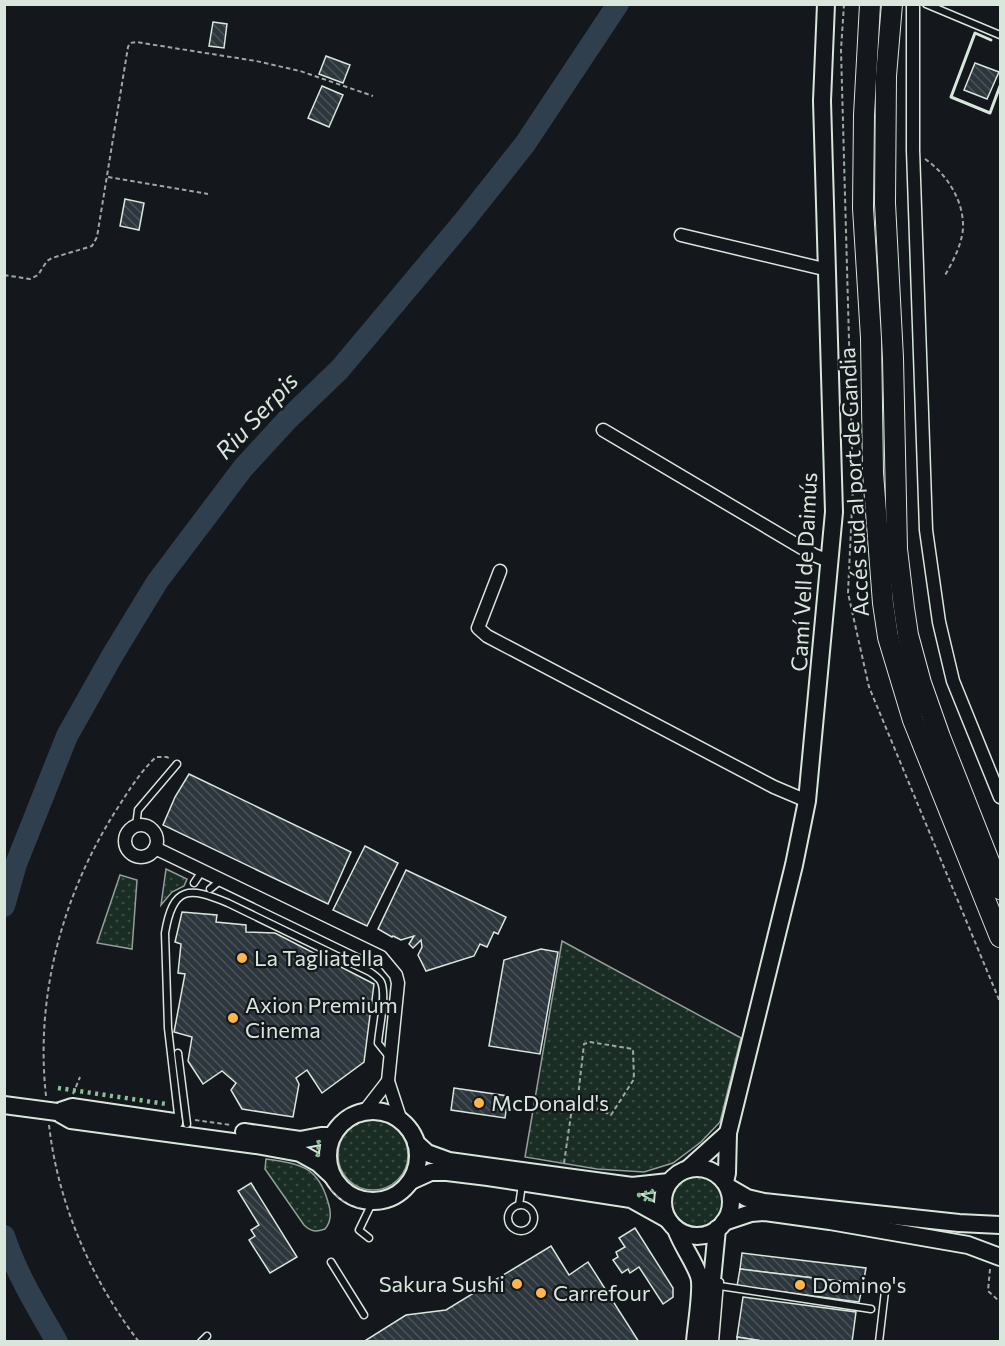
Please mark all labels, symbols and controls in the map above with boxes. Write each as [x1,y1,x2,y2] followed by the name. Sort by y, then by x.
[833,347,874,617] street label: Accés sud al port de Gandia
[209,366,303,464] water label: Riu Serpis
[785,472,822,672] street label: Camí Vell de Daimús
[254,944,384,971] place label: La Tagliatella
[235,951,249,965] marker: La Tagliatella
[245,991,398,1043] place label: Axion Premium Cinema
[226,1011,240,1025] marker: Axion Premium Cinema
[491,1089,609,1116] place label: McDonald's
[472,1096,486,1110] marker: McDonald's
[379,1270,505,1297] place label: Sakura Sushi
[812,1271,906,1298] place label: Domino's
[510,1277,524,1291] marker: Sakura Sushi
[793,1278,807,1292] marker: Domino's
[553,1279,651,1306] place label: Carrefour
[534,1286,548,1300] marker: Carrefour

